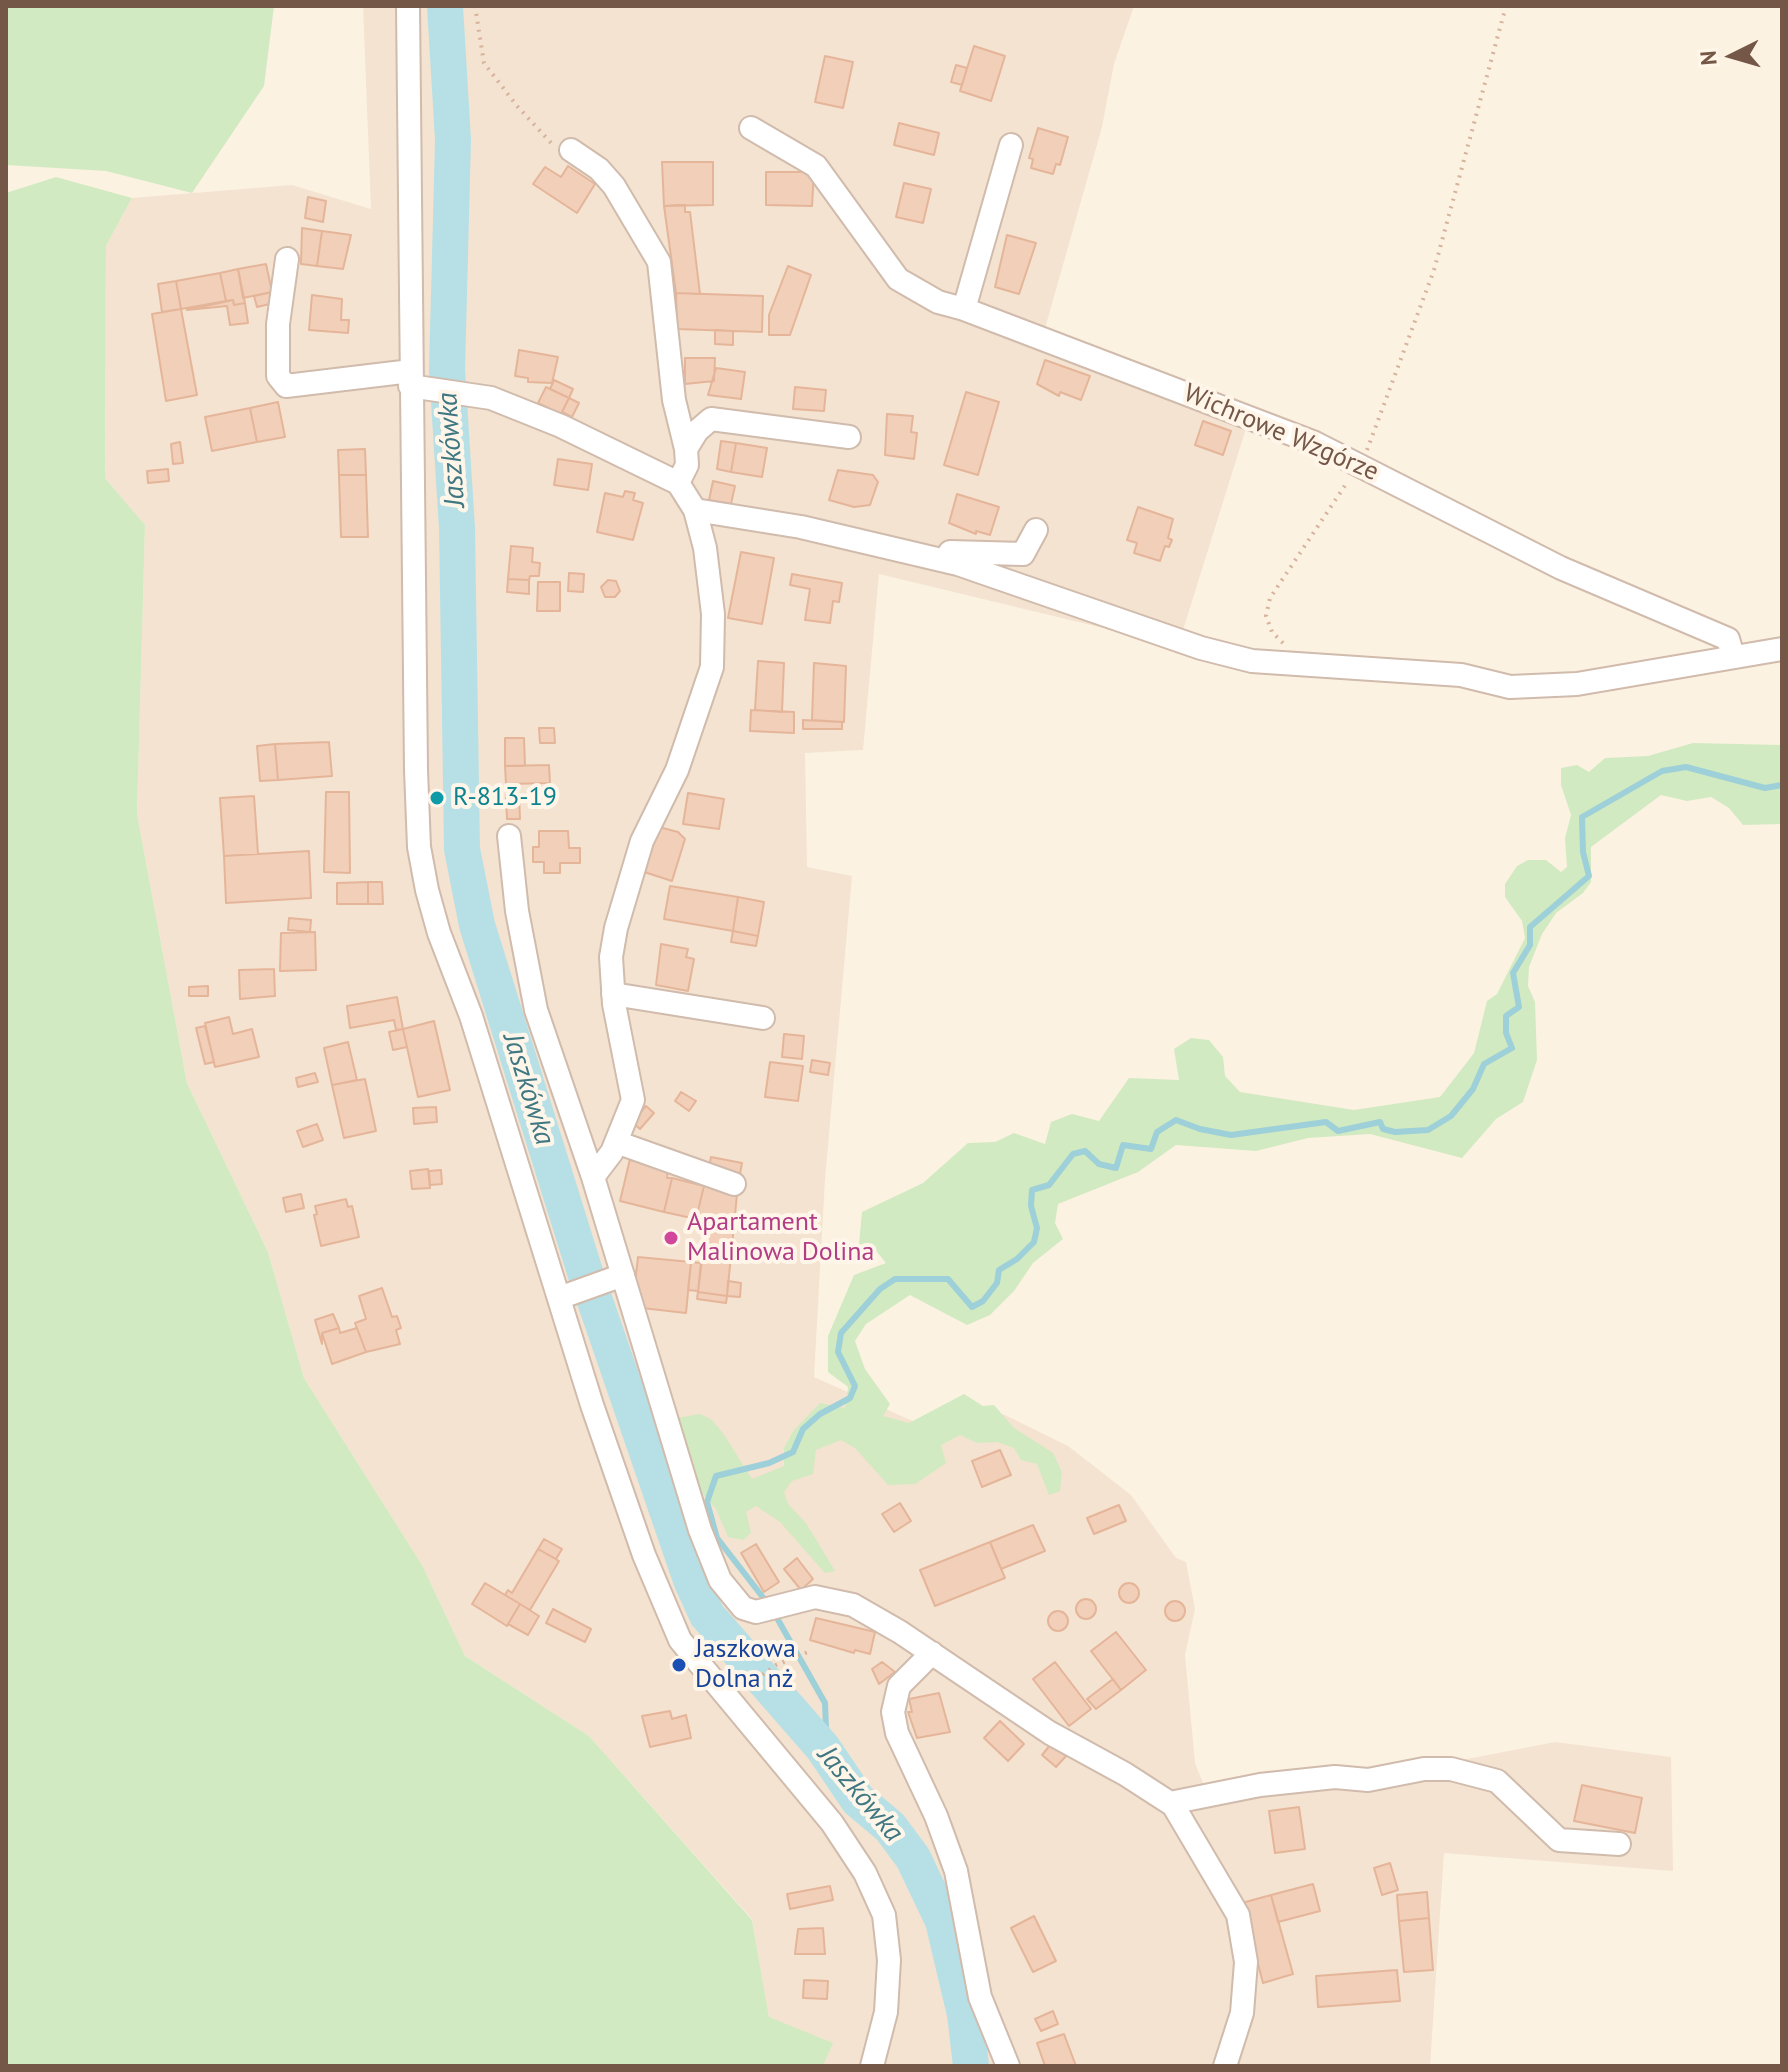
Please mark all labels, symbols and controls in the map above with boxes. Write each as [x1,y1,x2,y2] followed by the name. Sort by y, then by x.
[1692,16,1772,96] north arrow
[1694,50,1723,67] text: N
[1179,378,1383,488] street label: Wichrowe Wzgórze
[431,392,473,508] water label: Jaszkówka
[453,782,557,814] place label: R-813-19
[428,789,446,807] marker: R-813-19
[495,1029,561,1149] water label: Jaszkówka
[687,1207,874,1268] place label: Apartament Malinowa Dolina
[662,1229,680,1247] marker: Apartament Malinowa Dolina
[695,1634,796,1696] place label: Jaszkowa Dolna nż
[670,1656,688,1674] marker: Jaszkowa Dolna nż
[810,1739,910,1849] water label: Jaszkówka

